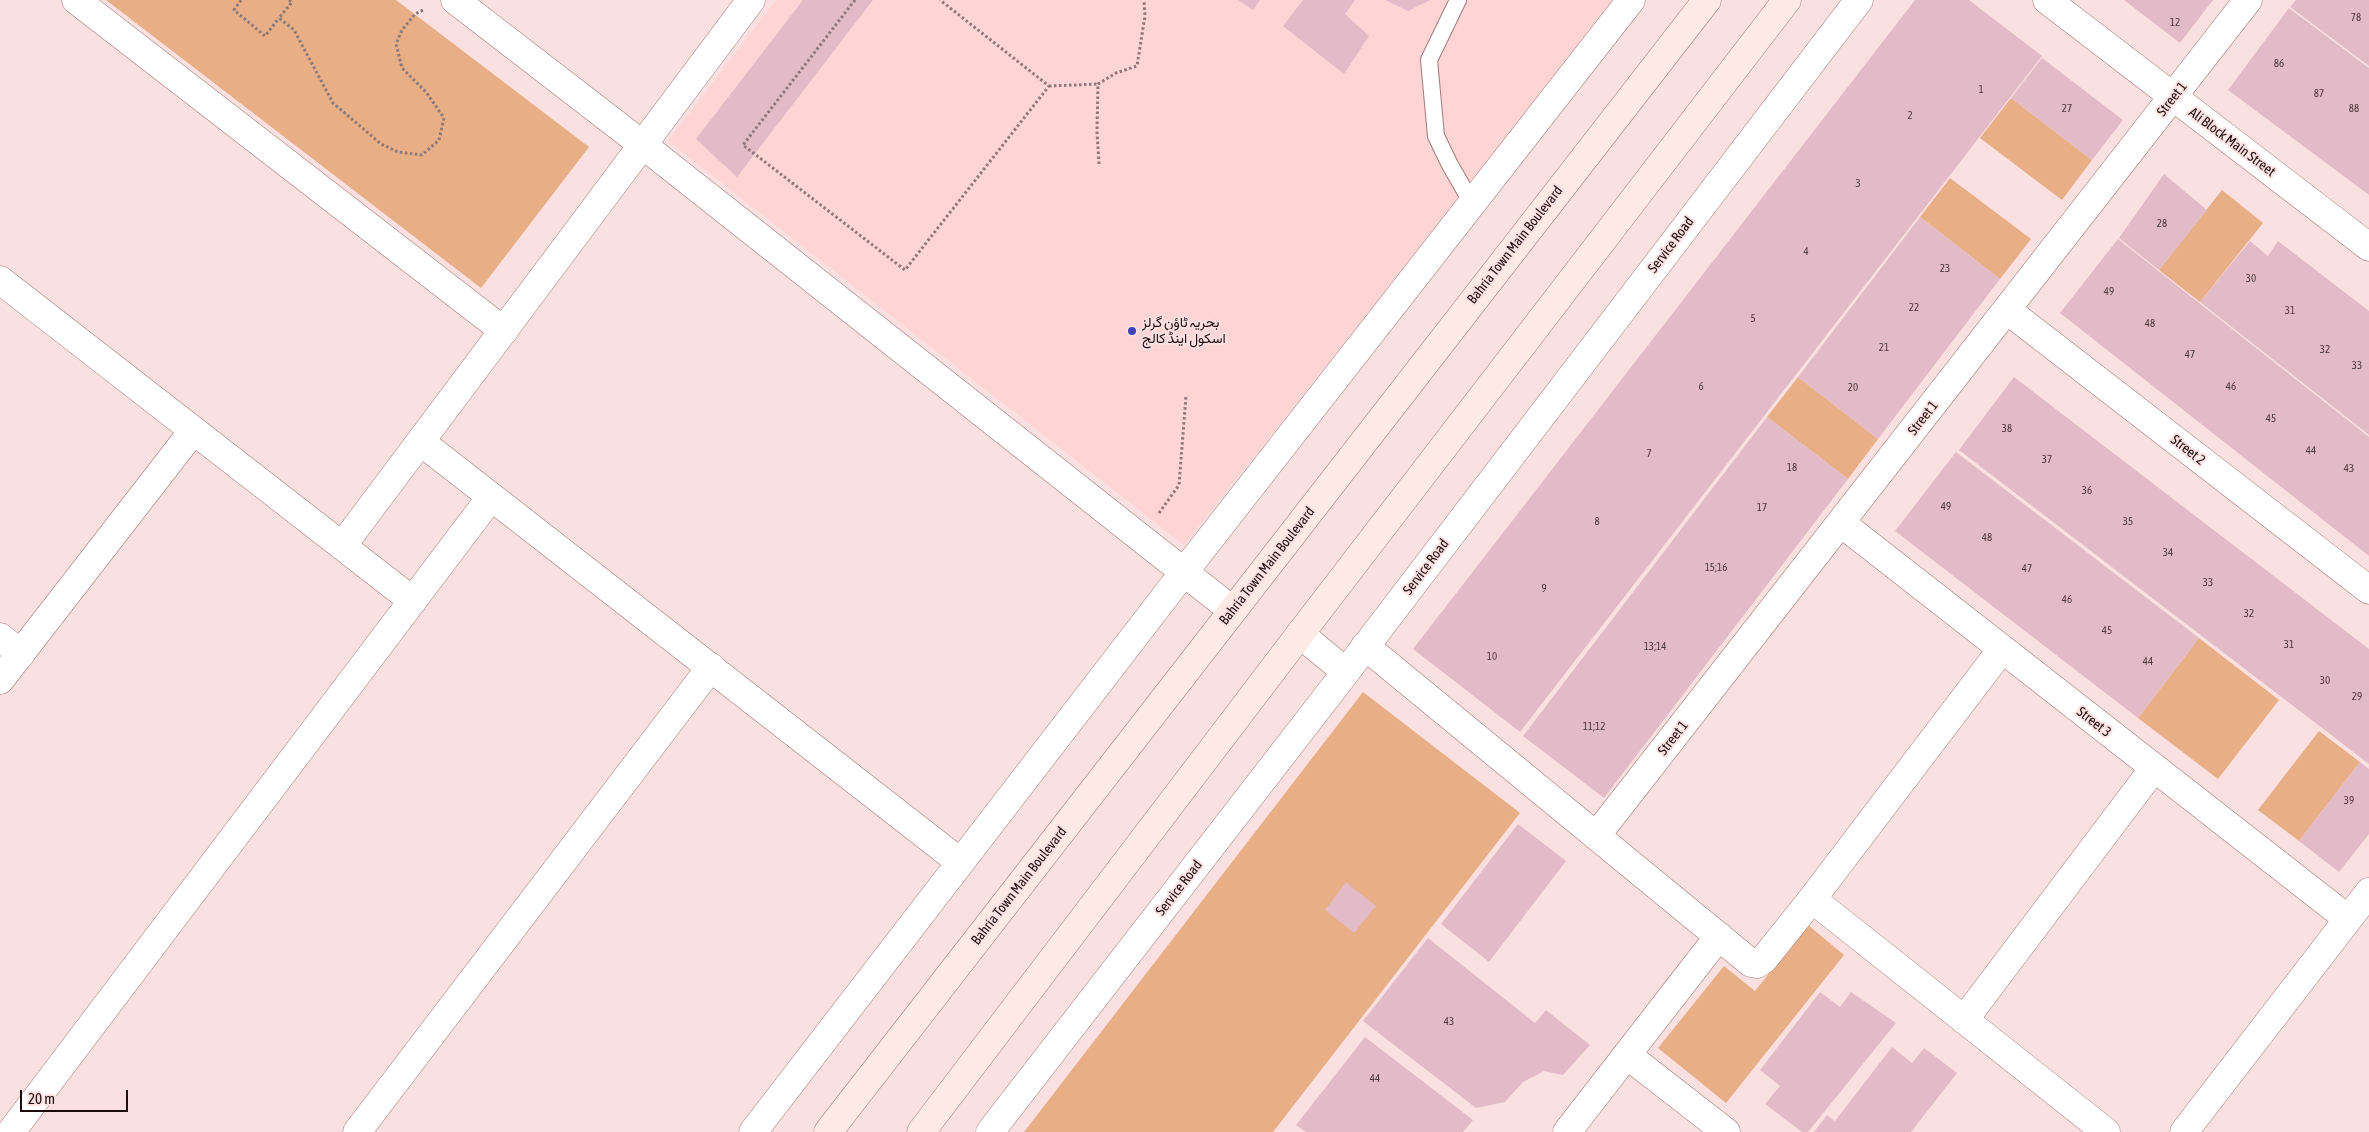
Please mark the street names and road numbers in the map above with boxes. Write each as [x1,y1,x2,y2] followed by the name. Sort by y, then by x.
[2153,78,2191,120] street label: Street 1
[2185,104,2279,180] street label: Ali Block Main Street
[1464,183,1566,307] street label: Bahria Town Main Boulevard
[1645,214,1697,276] street label: Service Road
[1904,397,1942,439] street label: Street 1
[2167,431,2209,469] street label: Street 2
[1216,504,1318,628] street label: Bahria Town Main Boulevard
[1400,536,1452,598] street label: Service Road
[2073,703,2115,741] street label: Street 3
[1654,717,1692,759] street label: Street 1
[968,824,1070,948] street label: Bahria Town Main Boulevard
[1152,857,1206,919] street label: Service Road

